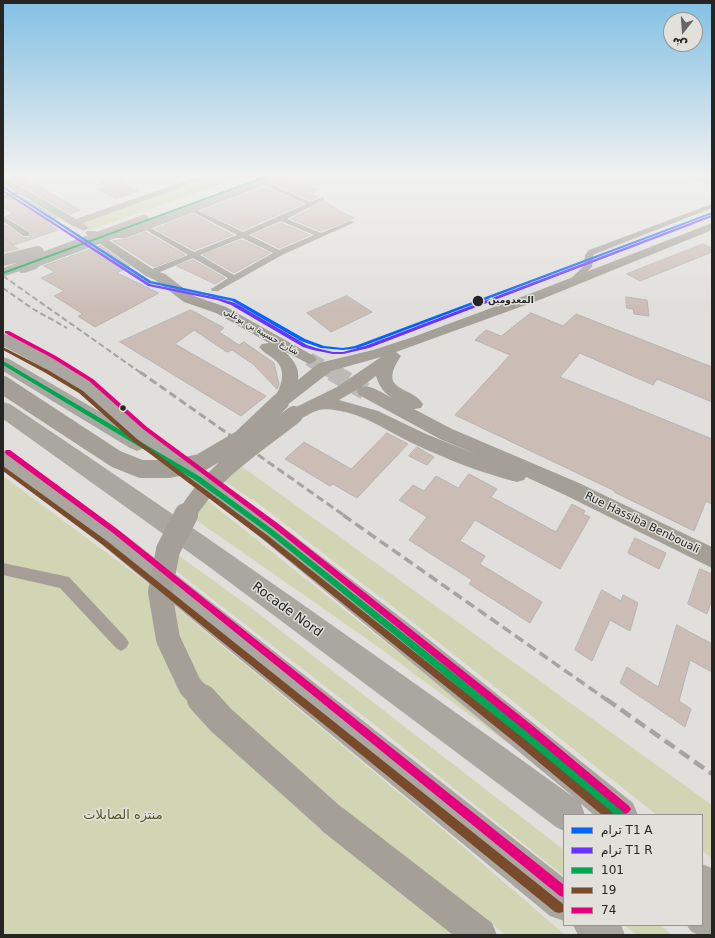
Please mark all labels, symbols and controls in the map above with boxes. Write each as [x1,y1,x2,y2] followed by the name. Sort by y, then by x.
[663,12,703,52] north arrow
[670,35,689,51] text: ش
[471,294,485,308] marker: المعدومين
[488,296,534,306] place label: المعدومين
[222,306,300,358] street label: شارع حسيبة بن بوعلي
[118,403,128,413] unlabelled marker
[583,489,701,557] street label: Rue Hassiba Benbouali
[249,579,325,641] street label: Rocade Nord
[83,808,163,824] park label: منتزه الصابلات
[563,814,703,926] legend
[601,823,653,837] text: ترام T1 A
[601,843,653,857] text: ترام T1 R
[601,863,624,877] text: 101
[601,883,616,897] text: 19
[601,903,616,917] text: 74

